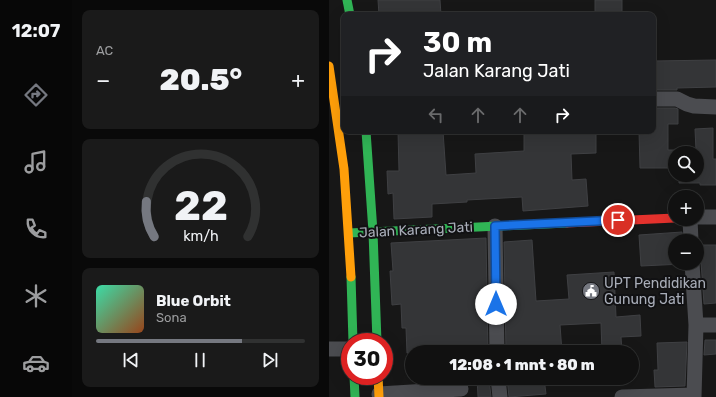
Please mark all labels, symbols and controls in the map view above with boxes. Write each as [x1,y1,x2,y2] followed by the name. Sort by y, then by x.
[12,20,60,42] text: 12:07
[423,26,492,59] text: 30 m
[357,28,409,80] icon: right
[96,43,113,58] text: AC
[423,60,570,82] text: Jalan Karang Jati
[159,62,242,98] text: 20.5°
[96,67,110,94] text: −
[291,67,305,94] text: +
[22,81,50,109] icon: directions
[425,104,447,126] icon: left
[467,104,489,126] icon: ahead
[509,104,531,126] icon: ahead
[551,104,573,126] icon: right
[668,146,704,270] map controls
[668,146,704,182] button: search
[22,148,50,176] icon: music
[173,180,228,229] text: 22
[668,190,704,226] button: +
[601,203,635,237] pin
[607,209,629,231] icon: arrive
[22,215,50,243] icon: phone
[359,219,473,241] street label: Jalan Karang Jati
[183,227,218,244] text: km/h
[668,234,704,270] button: −
[604,275,706,308] place label: UPT Pendidikan Gunung Jati
[581,281,601,301] public building icon: UPT Pendidikan Gunung Jati
[22,282,50,310] icon: climate
[475,283,517,325] position arrow
[156,292,231,310] text: Blue Orbit
[156,310,187,325] text: Sona
[341,333,393,385] speed limit sign: 30
[22,349,50,377] icon: car
[120,349,142,371] icon: previous
[189,349,211,371] icon: pause
[259,349,281,371] icon: next
[449,356,595,374] text: 12:08 · 1 mnt · 80 m

